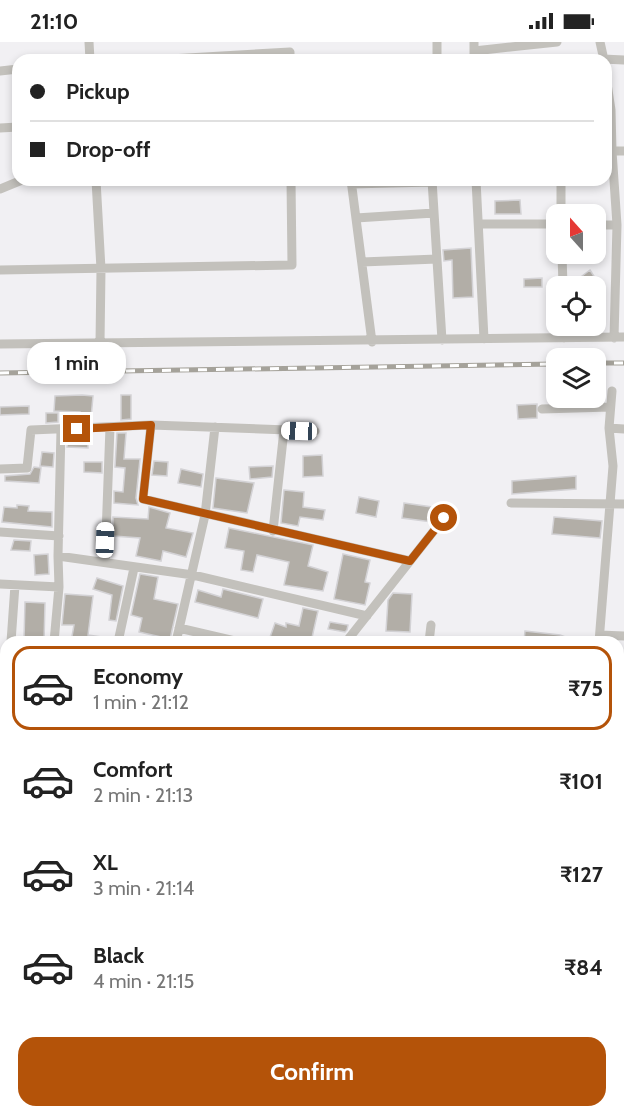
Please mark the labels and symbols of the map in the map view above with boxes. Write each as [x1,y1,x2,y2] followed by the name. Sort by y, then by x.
[546,204,606,264] north arrow
[28,342,127,384] callout: 1 min
[63,415,90,442] route end
[281,421,317,441] car
[430,504,457,531] route start
[95,522,115,558] car

